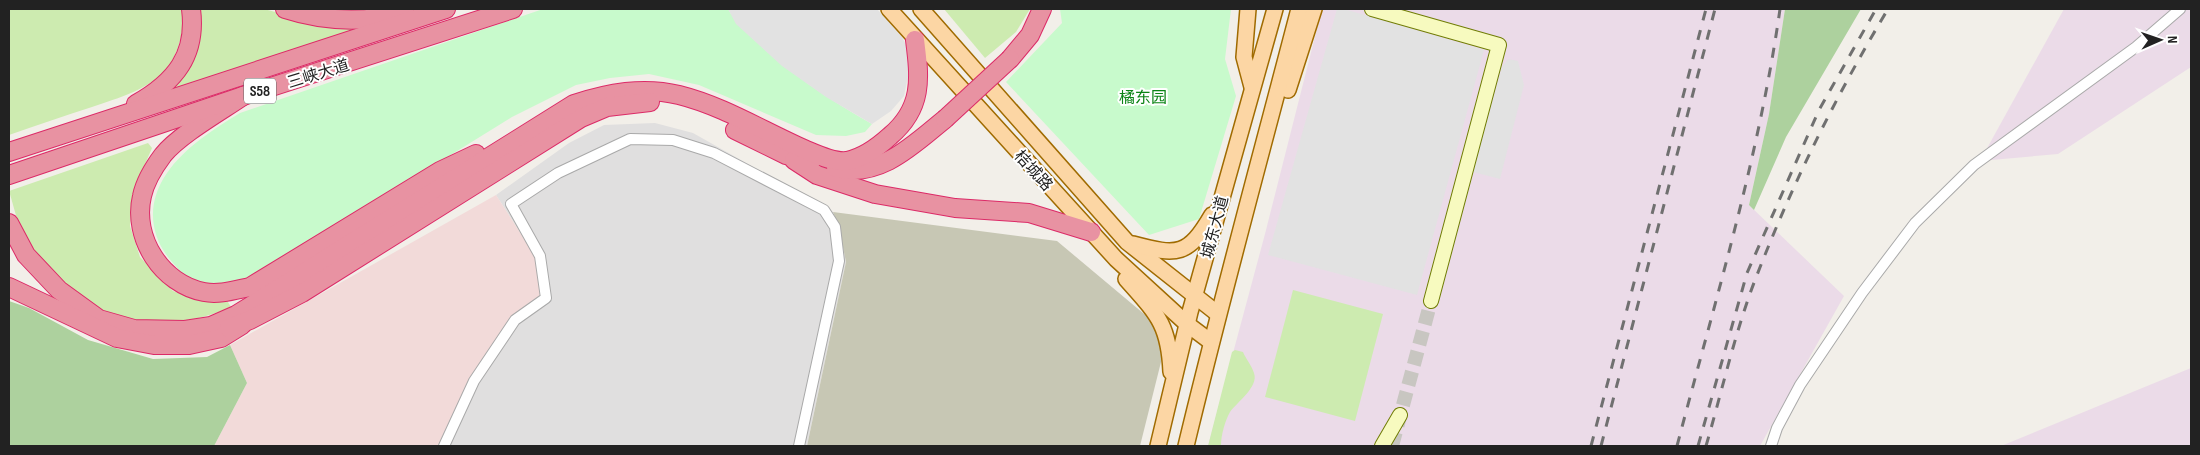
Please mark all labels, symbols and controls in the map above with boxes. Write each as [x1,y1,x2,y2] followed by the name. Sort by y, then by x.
[2135,15,2185,65] north arrow
[2164,36,2181,44] text: N
[285,56,352,93] street label: 三峡大道
[244,78,276,104] road number: S58
[1119,89,1167,108] park label: 橘东园
[1010,147,1056,195] street label: 桔城路
[1198,194,1233,261] street label: 城东大道

